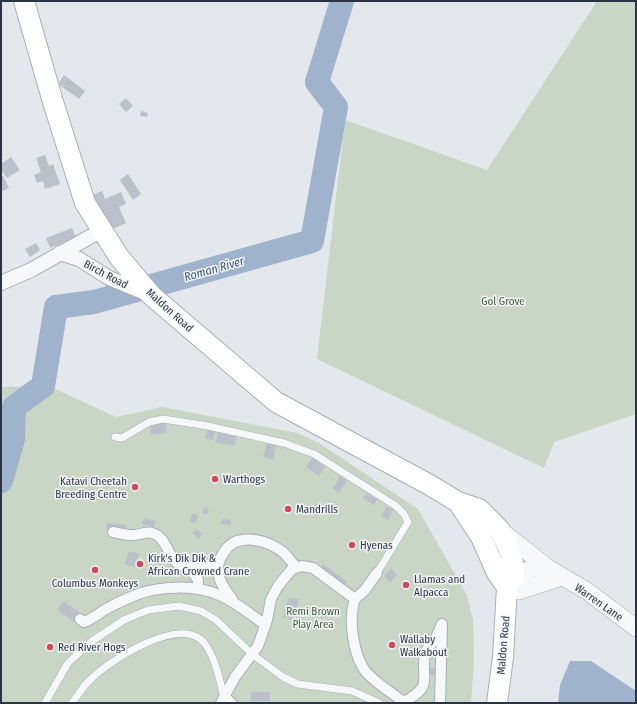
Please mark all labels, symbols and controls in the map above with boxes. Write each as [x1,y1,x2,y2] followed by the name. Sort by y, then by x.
[182,254,246,284] water label: Roman River
[81,257,130,291] street label: Birch Road
[143,286,196,335] street label: Maldon Road
[481,295,525,308] park label: Gol Grove
[223,473,265,486] place label: Warthogs
[210,474,220,484] marker: Warthogs
[55,475,127,501] place label: Katavi Cheetah Breeding Centre
[130,482,140,492] marker: Katavi Cheetah Breeding Centre
[296,503,338,516] place label: Mandrills
[283,504,293,514] marker: Mandrills
[360,539,393,552] place label: Hyenas
[347,540,357,550] marker: Hyenas
[148,552,249,578] place label: Kirk's Dik Dik & African Crowned Crane
[135,559,145,569] marker: Kirk's Dik Dik & African Crowned Crane
[90,565,100,575] marker: Columbus Monkeys
[414,573,465,599] place label: Llamas and Alpacca
[52,577,139,590] place label: Columbus Monkeys
[401,580,411,590] marker: Llamas and Alpacca
[572,581,625,624] street label: Warren Lane
[286,605,340,631] park label: Remi Brown Play Area
[494,615,513,675] street label: Maldon Road
[400,633,448,659] place label: Wallaby Walkabout
[387,640,397,650] marker: Wallaby Walkabout
[58,641,126,654] place label: Red River Hogs
[45,642,55,652] marker: Red River Hogs

